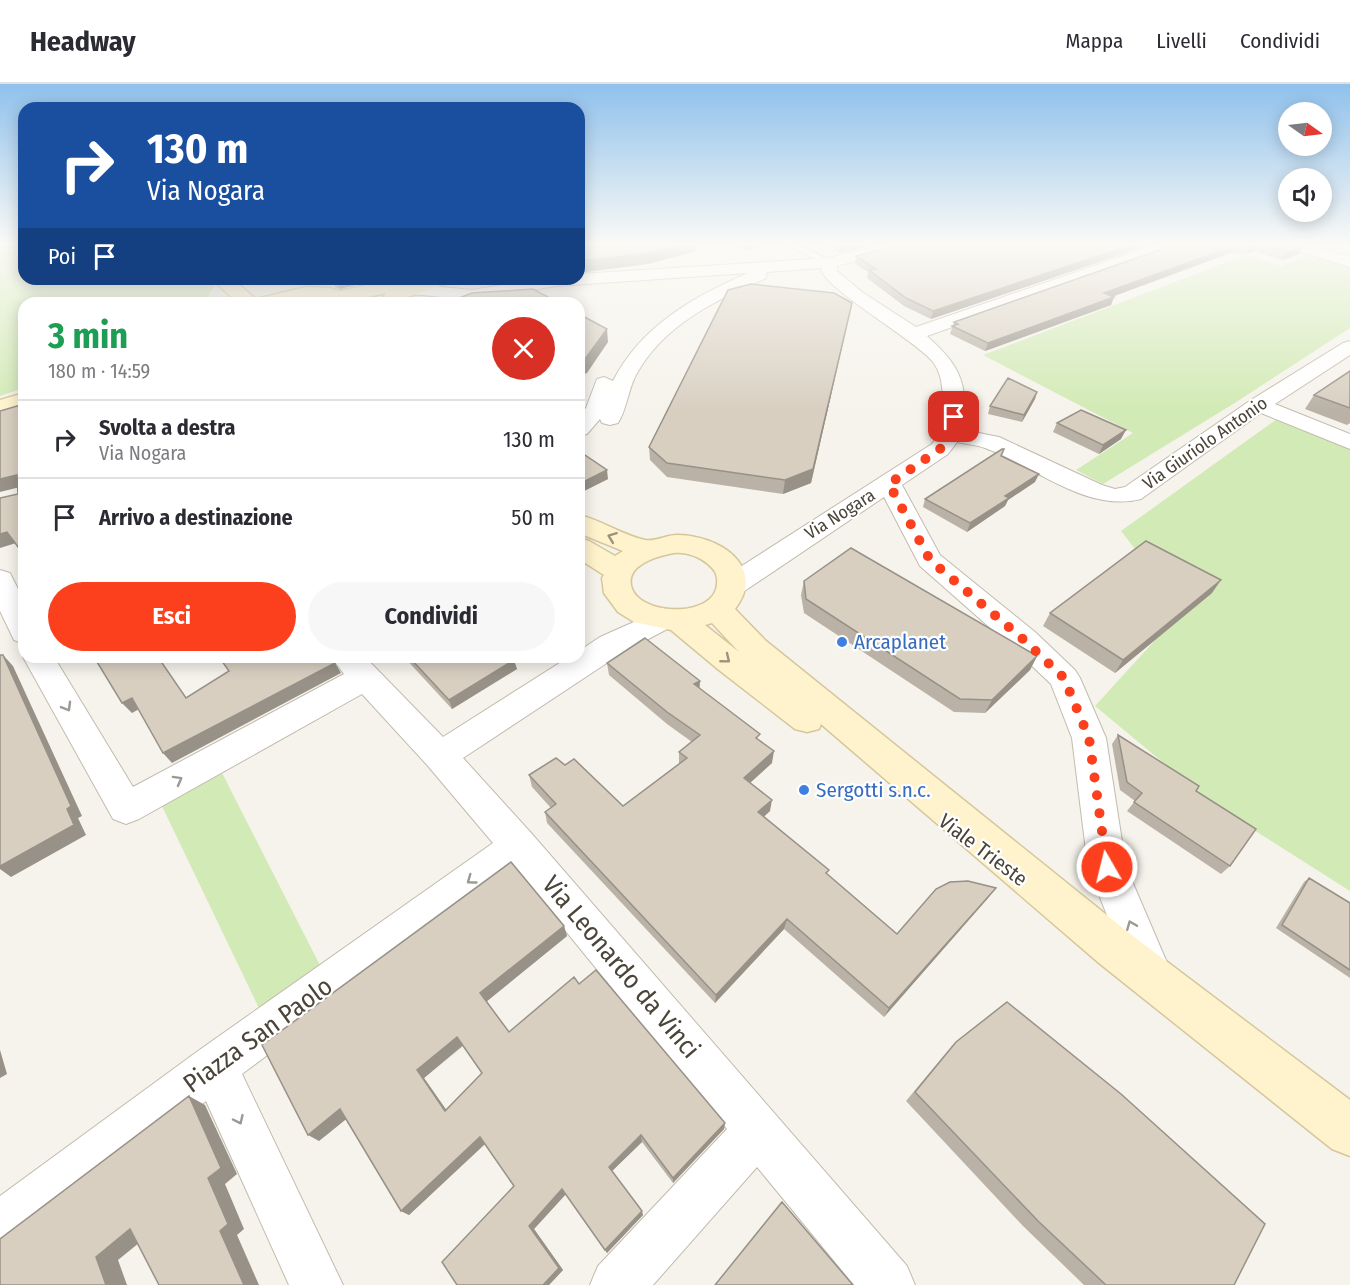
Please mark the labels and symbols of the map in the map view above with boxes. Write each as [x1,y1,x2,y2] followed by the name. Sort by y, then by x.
[1278,102,1332,156] north arrow
[928,391,979,442] pin
[1138,392,1272,494] street label: Via Giuriolo Antonio
[801,484,879,544] street label: Via Nogara
[607,531,618,544] one-way arrow
[854,629,946,655] place label: Arcaplanet
[835,635,849,649] marker: Arcaplanet
[720,651,731,662] one-way arrow
[60,701,72,712] one-way arrow
[171,776,182,787] one-way arrow
[816,777,931,803] place label: Sergotti s.n.c.
[797,783,811,797] marker: Sergotti s.n.c.
[933,808,1033,892] street label: Viale Trieste
[1075,835,1139,899] position arrow
[536,869,706,1065] street label: Via Leonardo da Vinci
[467,873,478,884] one-way arrow
[1126,921,1138,932] one-way arrow
[177,971,339,1099] street label: Piazza San Paolo
[231,1113,243,1124] one-way arrow

